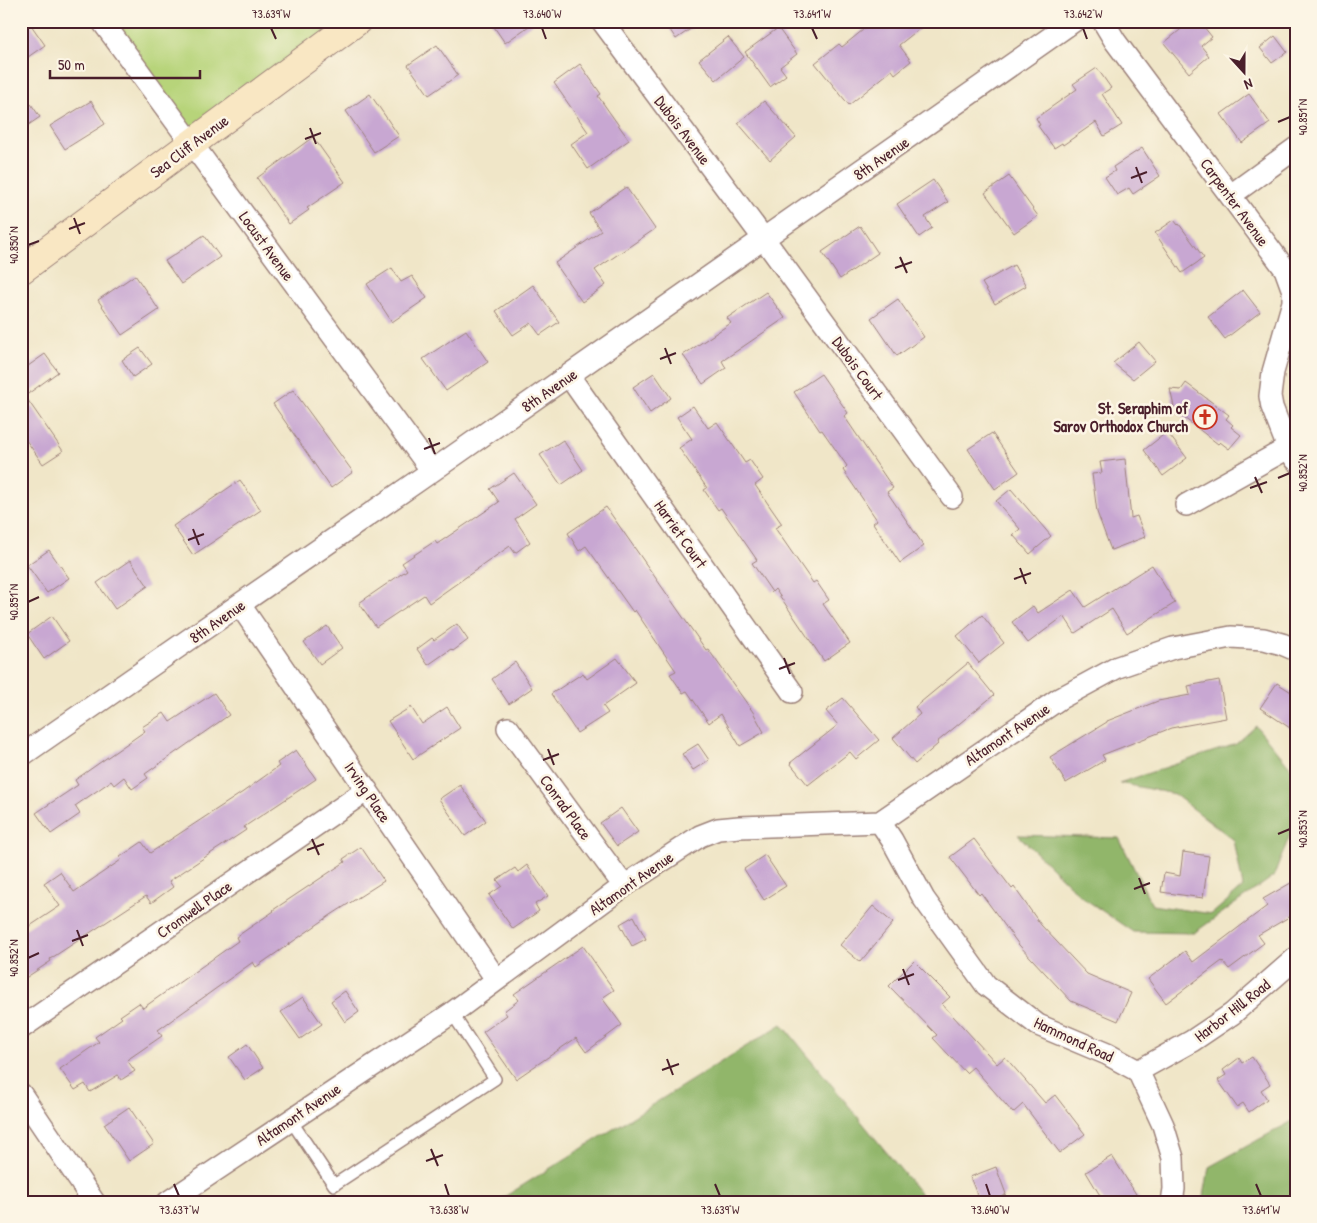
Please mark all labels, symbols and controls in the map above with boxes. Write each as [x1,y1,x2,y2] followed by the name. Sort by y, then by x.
[252,5,291,22] text: 73.639°W
[523,5,562,22] text: 73.640°W
[793,5,831,22] text: 73.641°W
[1064,5,1103,22] text: 73.642°W
[50,48,200,80] scale bar
[1220,48,1270,98] north arrow
[58,54,85,75] text: 50 m
[1241,74,1256,95] text: N
[650,91,717,169] street label: Dubois Avenue
[1294,99,1311,135] text: 40.851°N
[145,109,233,183] street label: Sea Cliff Avenue
[849,130,914,185] street label: 8th Avenue
[1196,153,1275,251] street label: Carpenter Avenue
[234,207,300,286] street label: Locust Avenue
[5,226,22,264] text: 40.850°N
[827,332,889,405] street label: Dubois Court
[517,362,582,417] street label: 8th Avenue
[1053,397,1188,437] place label: St. Seraphim of Sarov Orthodox Church
[1192,404,1218,430] church icon: St. Seraphim of Sarov Orthodox Church
[1294,454,1311,492] text: 40.852°N
[649,496,713,573] street label: Harriet Court
[5,584,22,620] text: 40.851°N
[185,593,250,648] street label: 8th Avenue
[960,697,1054,771] street label: Altamont Avenue
[340,757,397,827] street label: Irving Place
[535,770,597,845] street label: Conrad Place
[1294,810,1311,848] text: 40.853°N
[584,845,678,920] street label: Altamont Avenue
[152,875,237,943] street label: Cromwell Place
[5,939,22,977] text: 40.852°N
[1189,973,1275,1047] street label: Harbor Hill Road
[1031,1011,1117,1067] street label: Hammond Road
[251,1077,345,1151] street label: Altamont Avenue
[159,1201,200,1218] text: 73.637°W
[429,1201,469,1218] text: 73.638°W
[701,1201,740,1218] text: 73.639°W
[971,1201,1010,1218] text: 73.640°W
[1242,1201,1280,1218] text: 73.641°W

